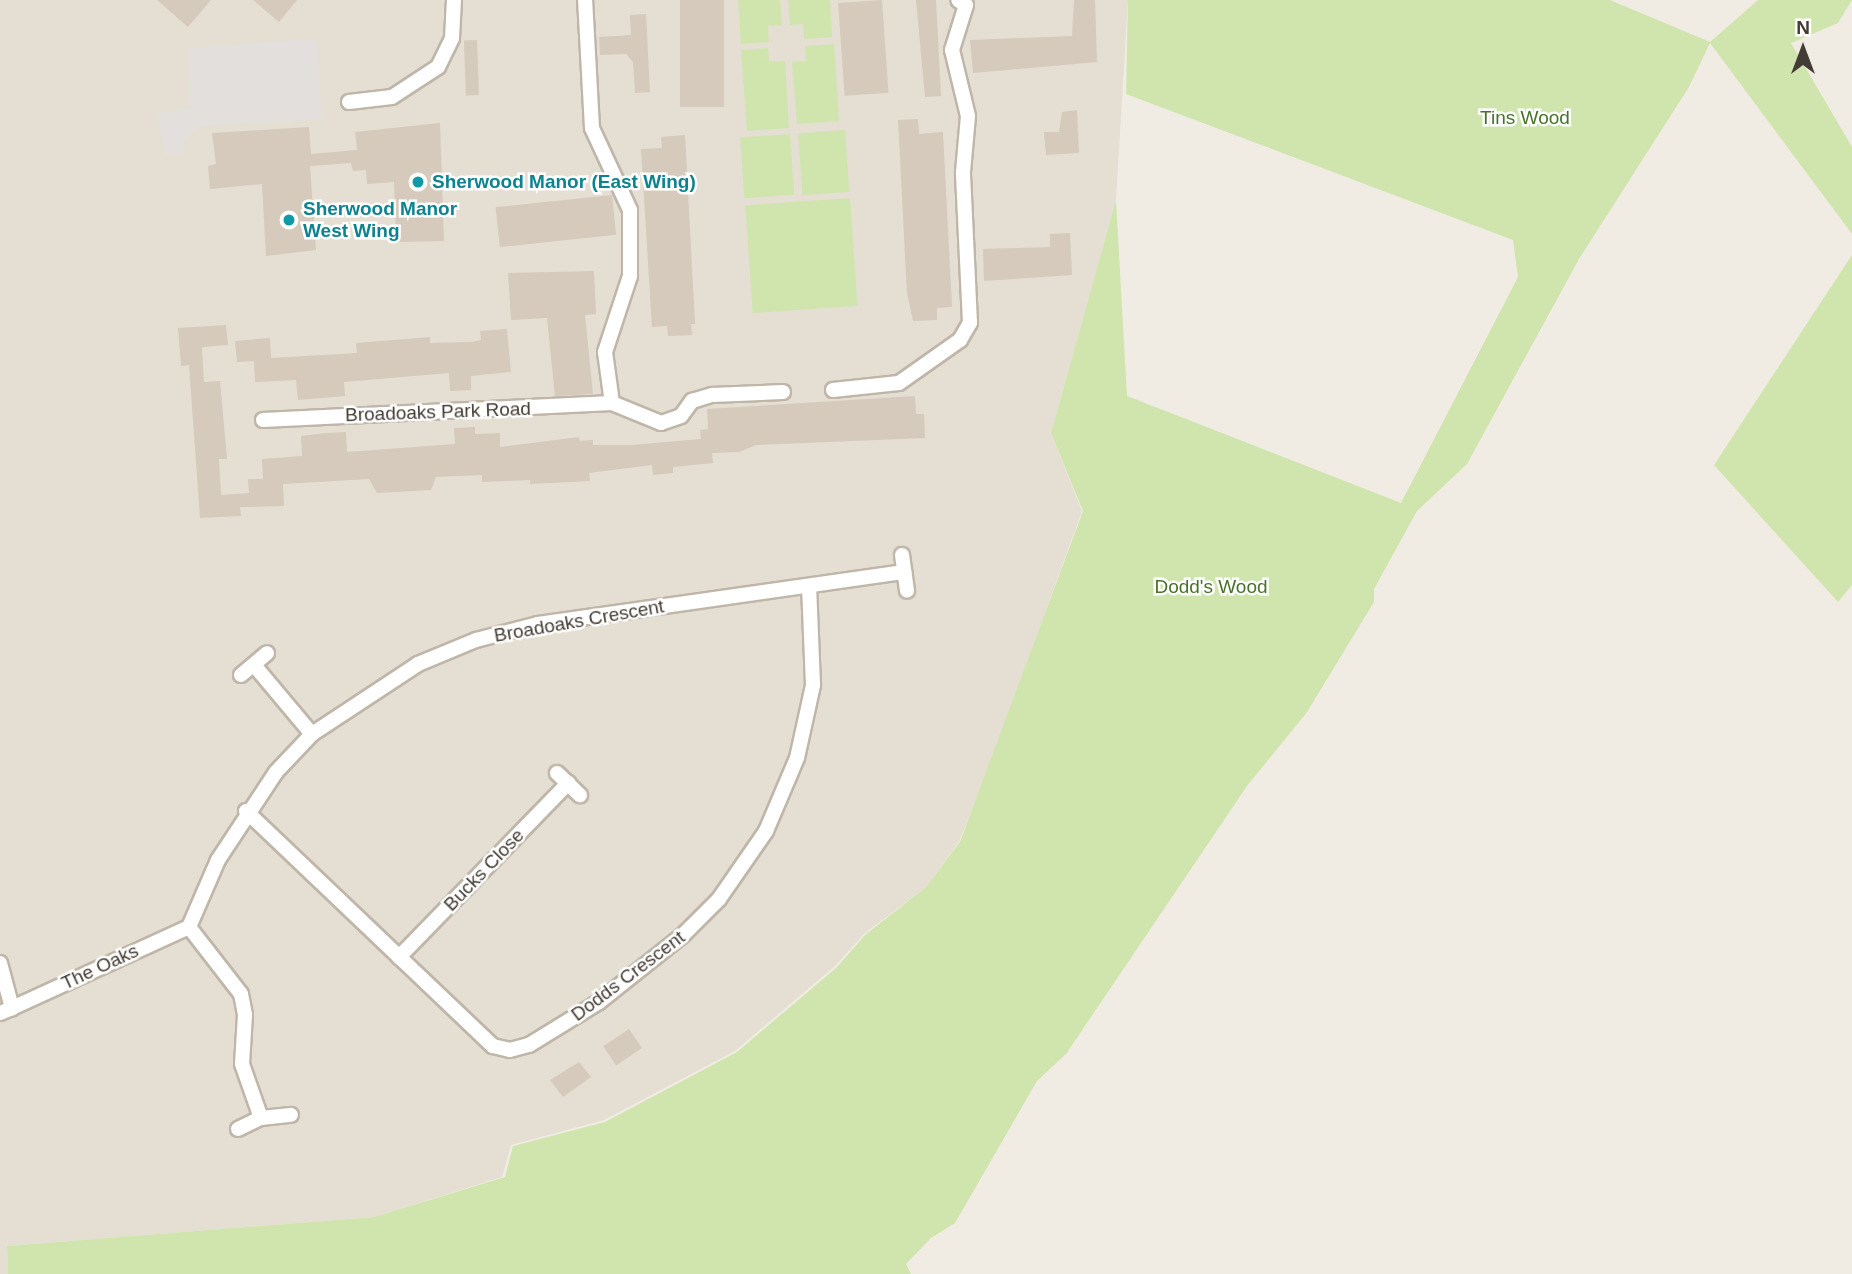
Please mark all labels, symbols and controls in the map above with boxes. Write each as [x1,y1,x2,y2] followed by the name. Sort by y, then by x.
[1768,14,1838,84] north arrow
[1796,17,1810,38] text: N
[1480,107,1570,129] park label: Tins Wood
[432,171,696,193] place label: Sherwood Manor (East Wing)
[410,174,426,190] marker: Sherwood Manor (East Wing)
[303,198,457,242] place label: Sherwood Manor West Wing
[281,212,297,228] marker: Sherwood Manor West Wing
[345,397,531,427] street label: Broadoaks Park Road
[1154,576,1268,598] park label: Dodd's Wood
[492,595,666,647] street label: Broadoaks Crescent
[439,824,529,916] street label: Bucks Close
[567,926,689,1026] street label: Dodds Crescent
[58,939,142,995] street label: The Oaks

